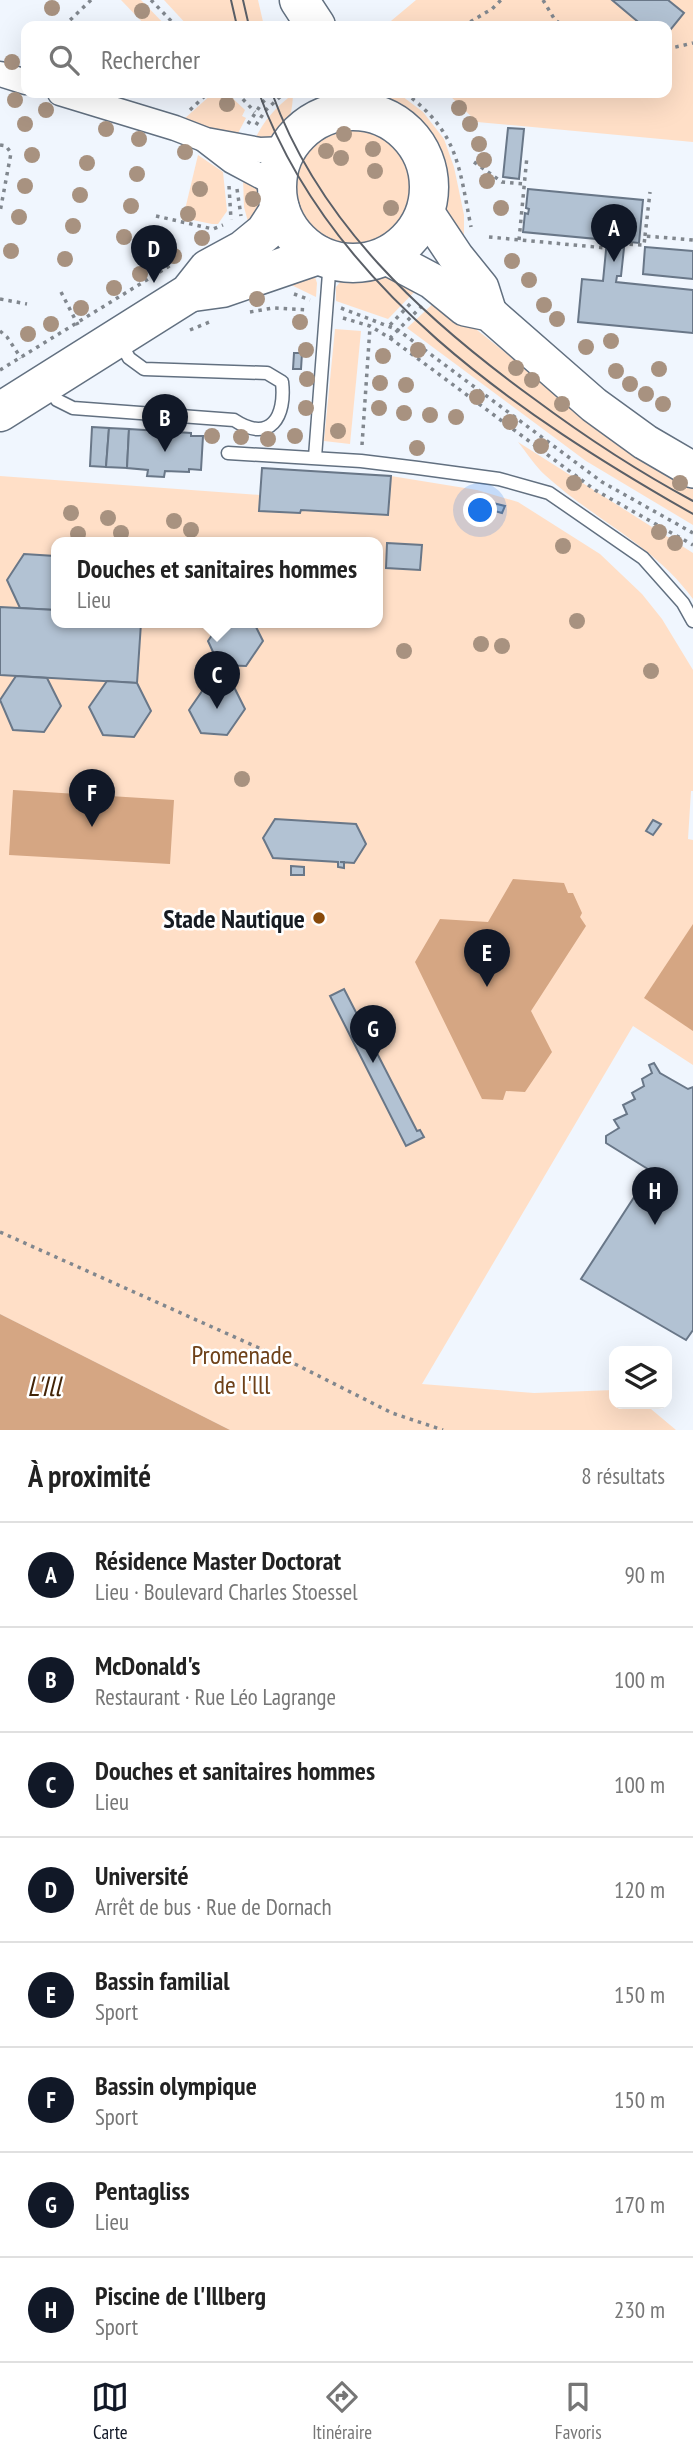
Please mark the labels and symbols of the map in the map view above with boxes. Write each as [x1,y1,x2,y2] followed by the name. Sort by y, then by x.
[591,204,637,262] pin: A
[131,225,177,283] pin: D
[142,394,188,452] pin: B
[463,493,497,527] your location
[194,651,240,709] pin: C
[69,769,115,827] pin: F
[163,902,305,935] place label: Stade Nautique
[311,910,327,926] marker: Stade Nautique
[464,929,510,987] pin: E
[350,1005,396,1063] pin: G
[632,1167,678,1225] pin: H
[192,1338,292,1401] park label: Promenade de l'lll
[27,1367,63,1404] water label: L'Ill

